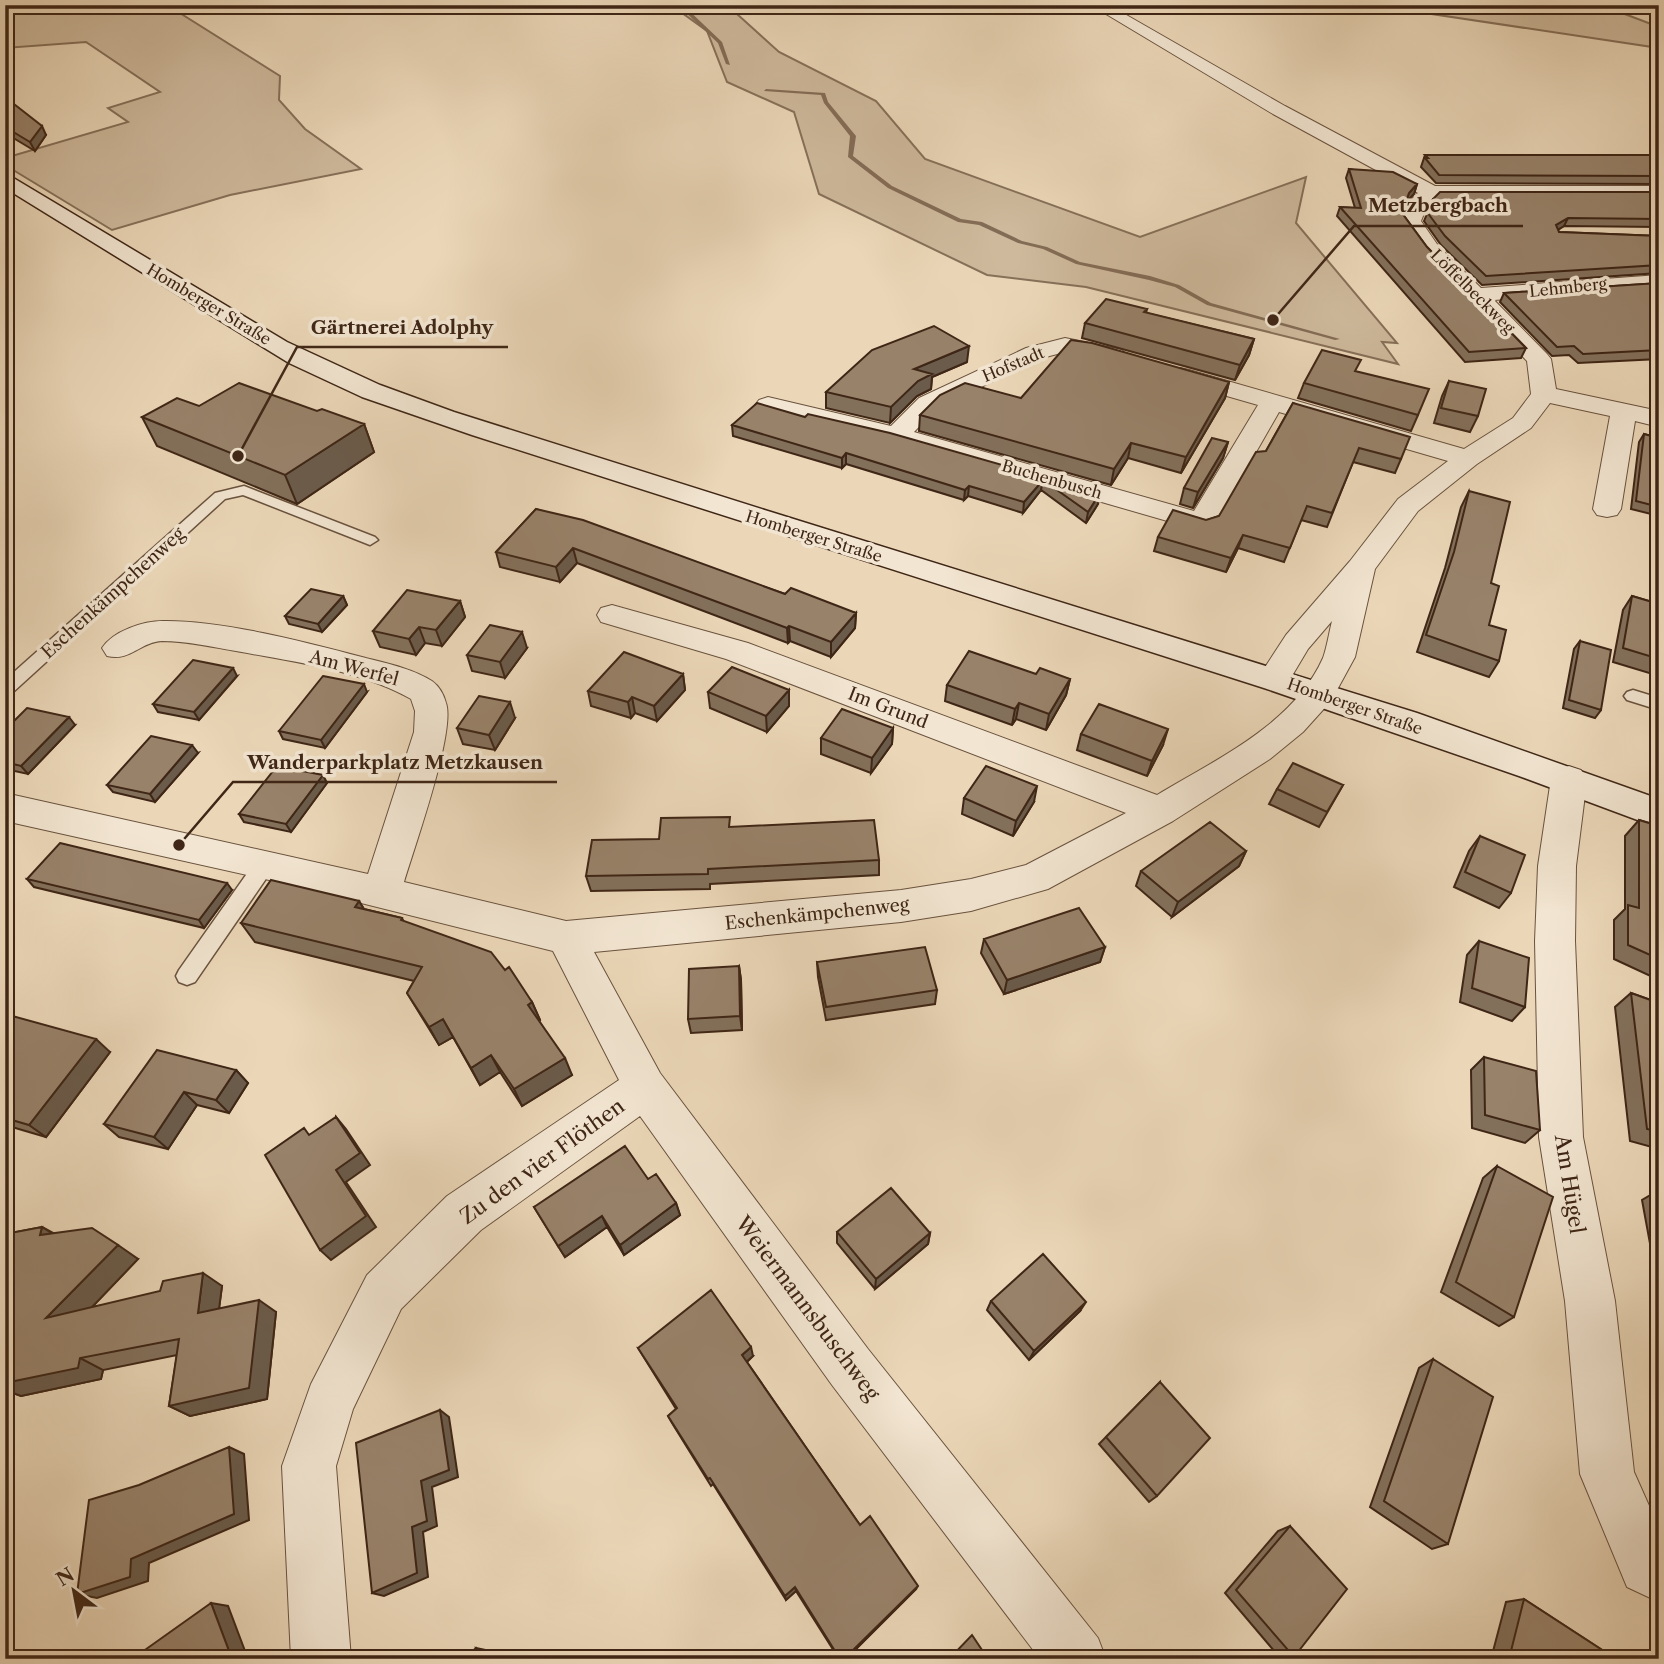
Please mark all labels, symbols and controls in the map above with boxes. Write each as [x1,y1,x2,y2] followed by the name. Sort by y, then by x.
[1354,186,1523,226] callout: Metzbergbach
[1368,194,1508,217] text: Metzbergbach
[1427,245,1520,338] street label: Löffelbeckweg
[143,259,275,349] street label: Homberger Straße
[1528,273,1608,301] street label: Lehmberg
[297,307,508,347] callout: Gärtnerei Adolphy
[311,316,495,339] text: Gärtnerei Adolphy
[979,342,1047,386] street label: Hofstadt
[1000,455,1104,503] street label: Buchenbusch
[743,506,885,566] street label: Homberger Straße
[37,522,190,663] street label: Eschenkämpchenweg
[306,645,401,690] street label: Am Werfel
[1285,673,1425,739] street label: Homberger Straße
[845,683,931,733] street label: Im Grund
[233,742,557,782] callout: Wanderparkplatz Metzkausen
[246,751,543,774] text: Wanderparkplatz Metzkausen
[724,893,911,935] street label: Eschenkämpchenweg
[455,1093,629,1229] street label: Zu den vier Flöthen
[1550,1132,1590,1235] street label: Am Hügel
[730,1210,886,1406] street label: Weiermannsbuschweg
[38,1556,108,1626] north arrow
[52,1563,78,1591] text: N

